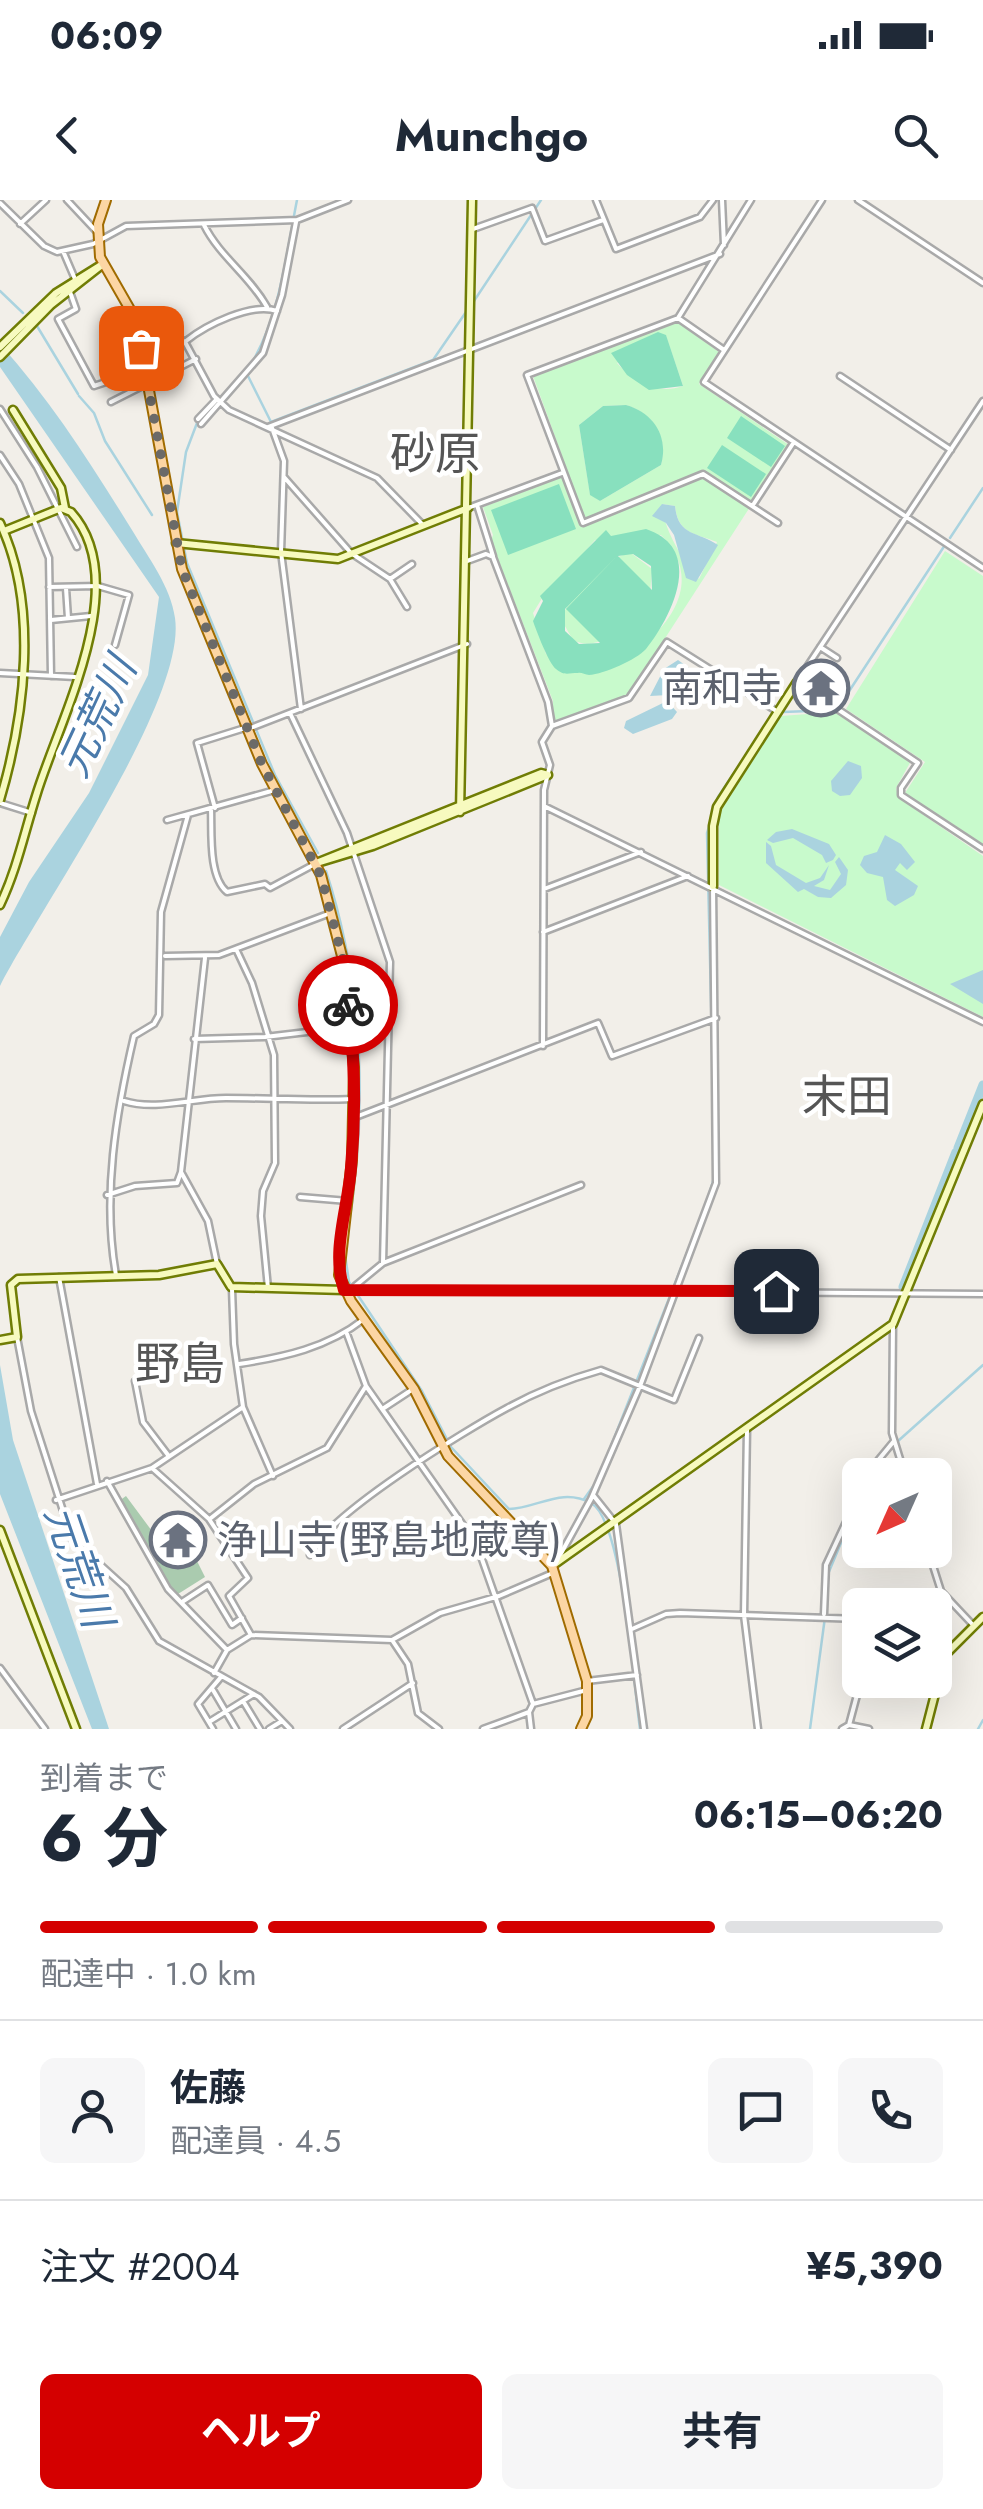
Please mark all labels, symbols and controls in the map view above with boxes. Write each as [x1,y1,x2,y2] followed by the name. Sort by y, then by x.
[50,8,163,63] text: 06:09
[395,103,588,168] text: Munchgo
[40,108,95,163] icon: back
[888,108,943,163] icon: search
[99,306,184,391] pin
[114,321,169,376] icon: bag
[390,421,480,486] district label: 砂原
[43,643,153,787] water label: 元荒川
[791,658,851,718] temple icon: 南和寺
[662,659,782,717] place label: 南和寺
[298,955,398,1055] courier
[321,978,376,1033] icon: bike
[802,1064,892,1129] district label: 末田
[734,1249,819,1334] pin
[749,1264,804,1319] icon: home
[135,1331,225,1396] district label: 野島
[842,1458,952,1568] north arrow
[842,1458,952,1698] map controls
[30,1496,130,1639] water label: 元荒川
[148,1510,208,1570] temple icon: 浄山寺(野島地蔵尊)
[217,1511,562,1569] place label: 浄山寺(野島地蔵尊)
[842,1588,952,1698] button: layers
[40,1755,168,1801] text: 到着まで
[694,1787,943,1842] text: 06:15–06:20
[40,1791,168,1885] text: 6 分
[40,1951,257,1997] text: 配達中 · 1.0 km
[40,2058,145,2163] button: person
[708,2058,813,2163] button: chat
[838,2058,943,2163] button: phone
[170,2060,246,2115] text: 佐藤
[170,2118,341,2164] text: 配達員 · 4.5
[807,2238,943,2293] text: ¥5,390
[40,2239,240,2294] text: 注文 #2004
[40,2374,482,2489] button: ヘルプ
[502,2374,943,2489] button: 共有

